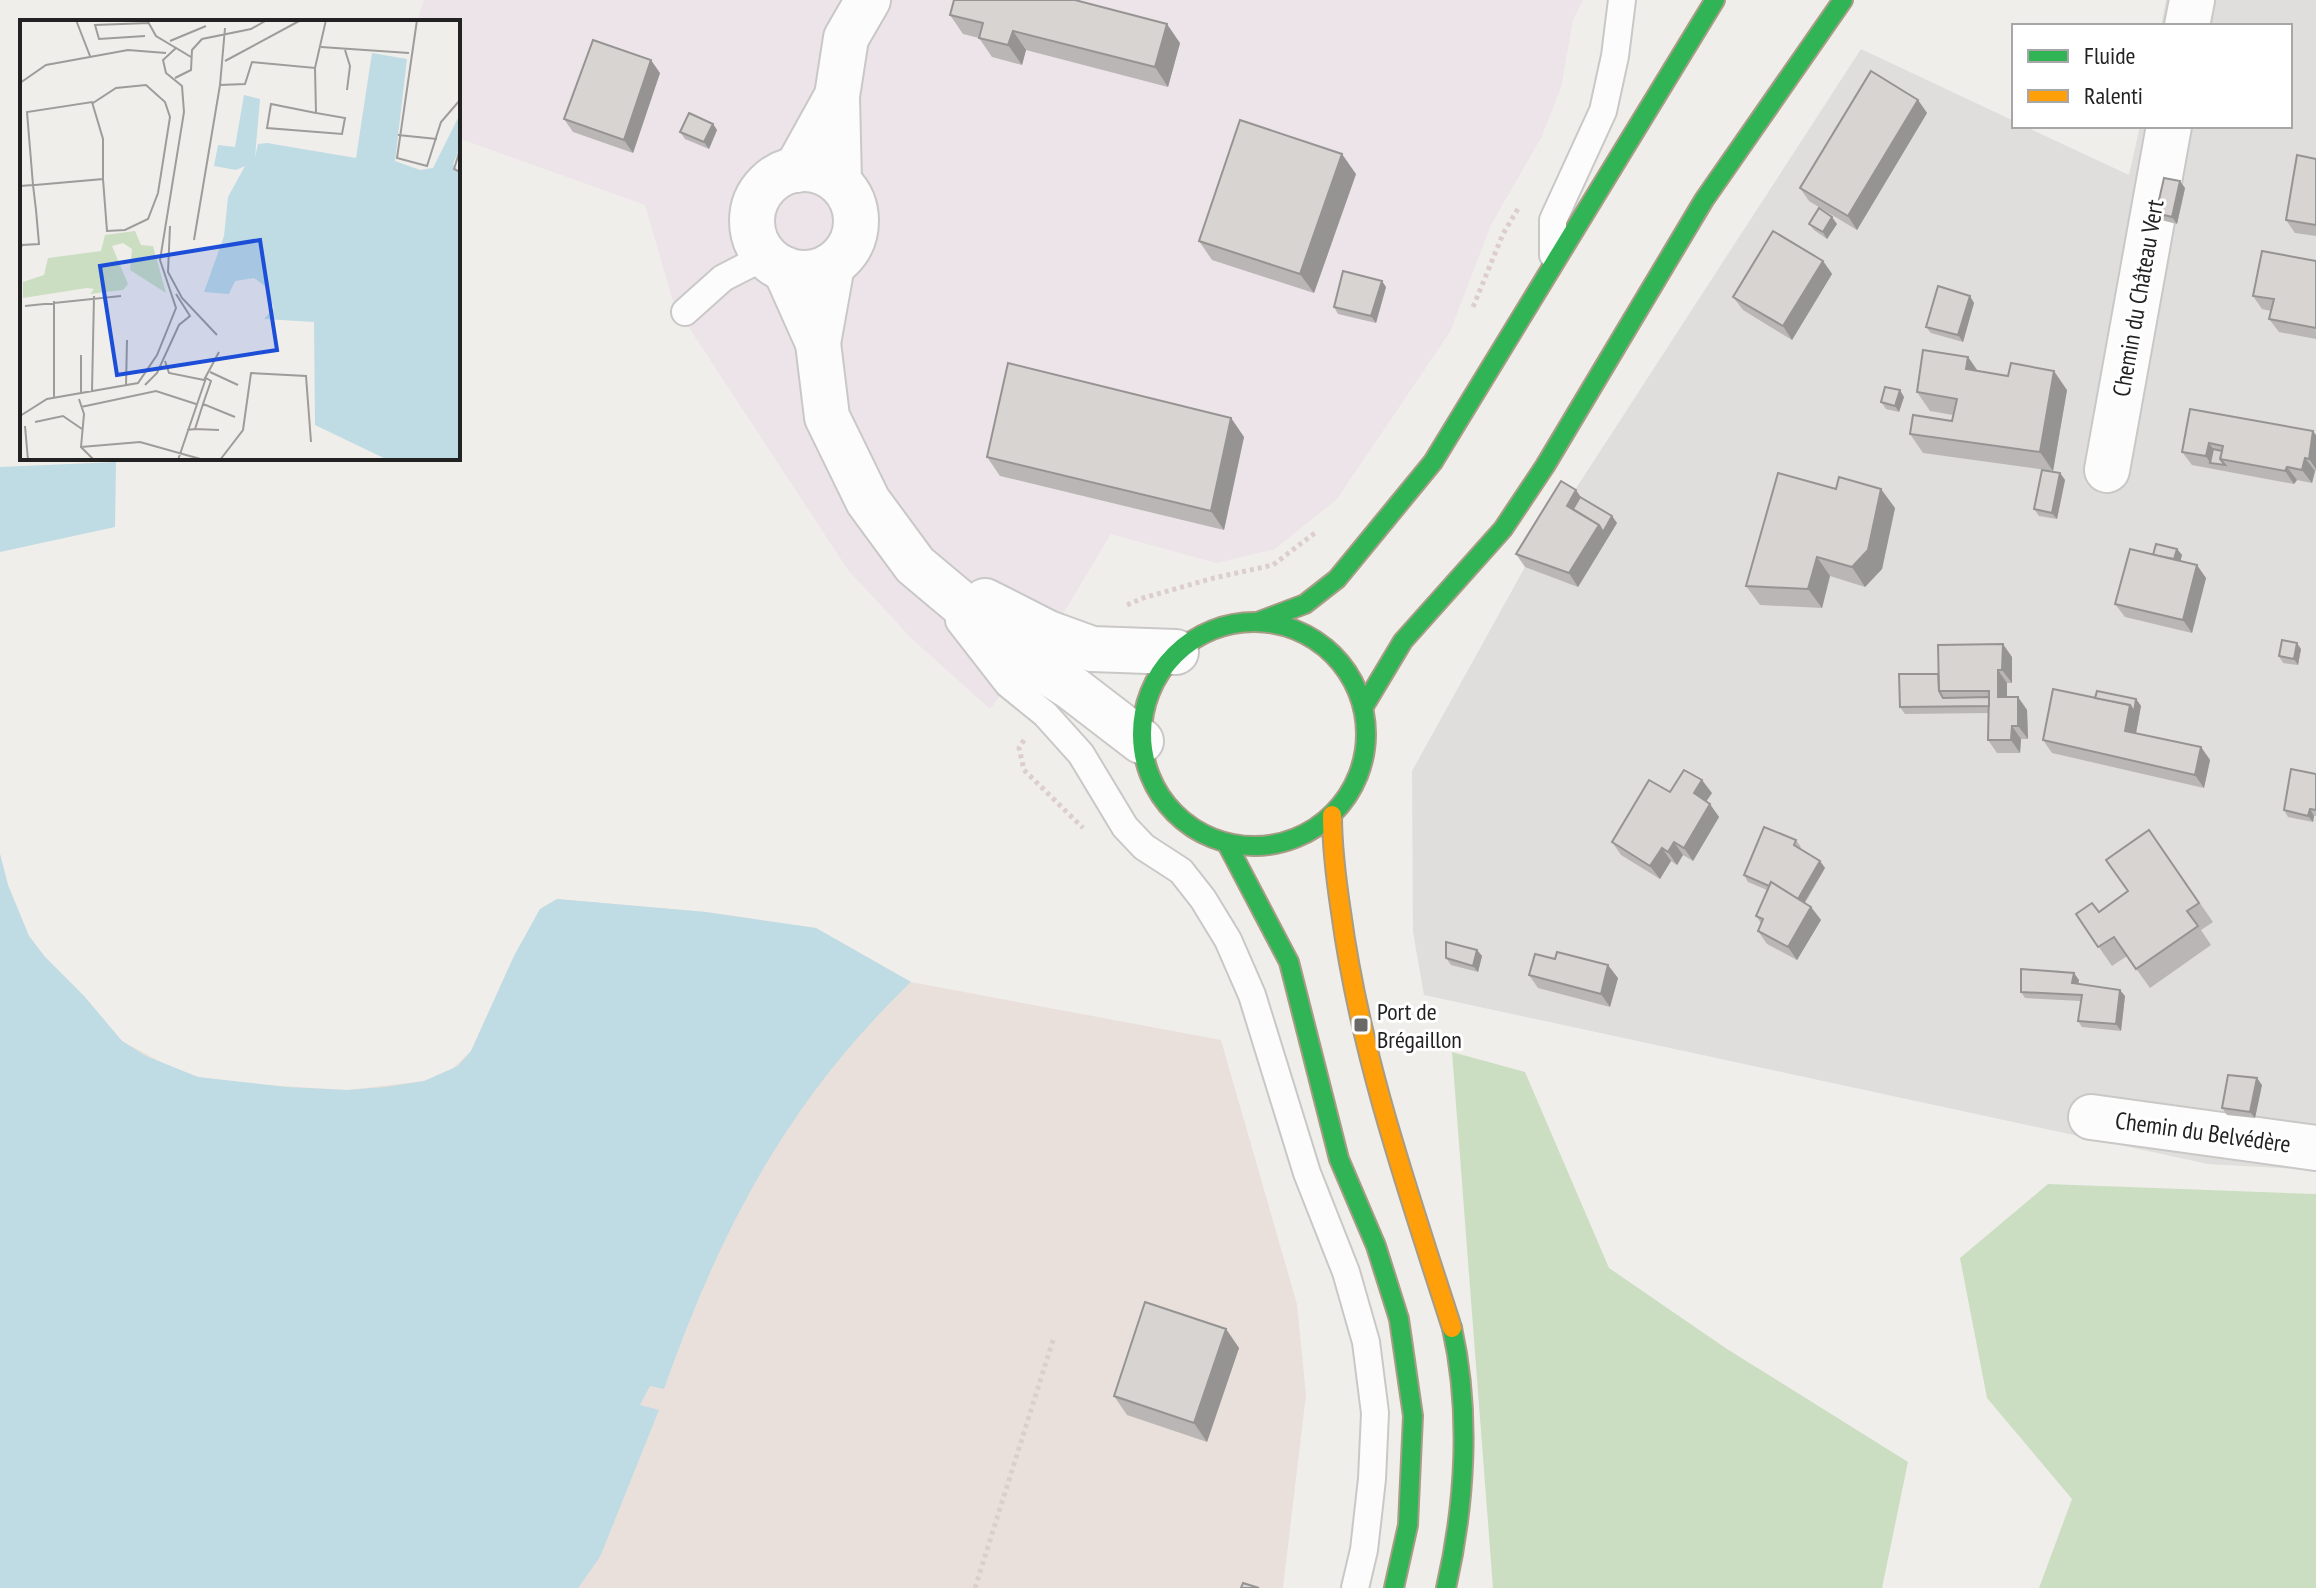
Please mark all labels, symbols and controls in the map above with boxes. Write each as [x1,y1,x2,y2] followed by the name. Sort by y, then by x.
[20,20,460,460] inset map
[2012,24,2292,128] legend
[2084,40,2135,71] text: Fluide
[2084,80,2143,111] text: Ralenti
[2105,197,2171,399] street label: Chemin du Château Vert
[1377,996,1462,1055] place label: Port de Brégaillon
[1352,1016,1370,1034] marker: Port de Brégaillon
[2113,1104,2293,1160] street label: Chemin du Belvédère

